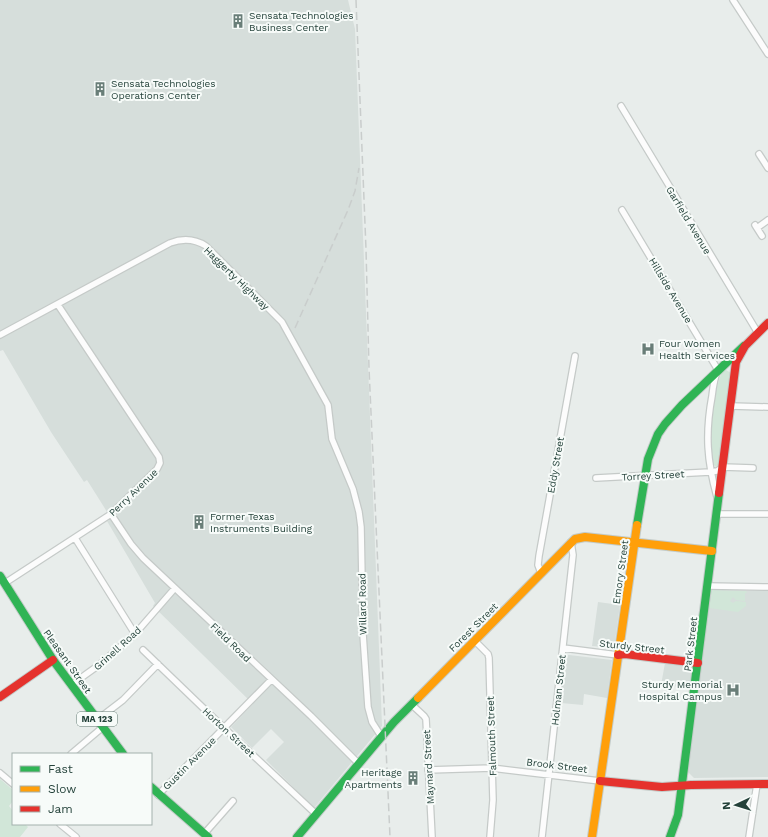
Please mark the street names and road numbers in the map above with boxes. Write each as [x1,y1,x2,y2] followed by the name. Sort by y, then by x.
[664,184,713,256] street label: Garfield Avenue
[202,245,272,313] street label: Haggerty Highway
[647,256,695,325] street label: Hillside Avenue
[545,435,566,494] street label: Eddy Street
[107,466,160,518] street label: Perry Avenue
[621,468,686,483] street label: Torrey Street
[611,539,631,605] street label: Emory Street
[356,573,369,635] street label: Willard Road
[447,600,501,654] street label: Forest Street
[682,615,699,672] street label: Park Street
[208,620,253,664] street label: Field Road
[92,624,143,672] street label: Grinell Road
[41,627,94,696] street label: Pleasant Street
[599,638,666,655] street label: Sturdy Street
[549,653,568,726] street label: Holman Street
[485,695,498,776] street label: Falmouth Street
[200,706,257,760] street label: Horton Street
[77,712,117,726] road number: MA 123
[421,729,436,804] street label: Maynard Street
[161,735,218,792] street label: Gustin Avenue
[526,756,589,775] street label: Brook Street

